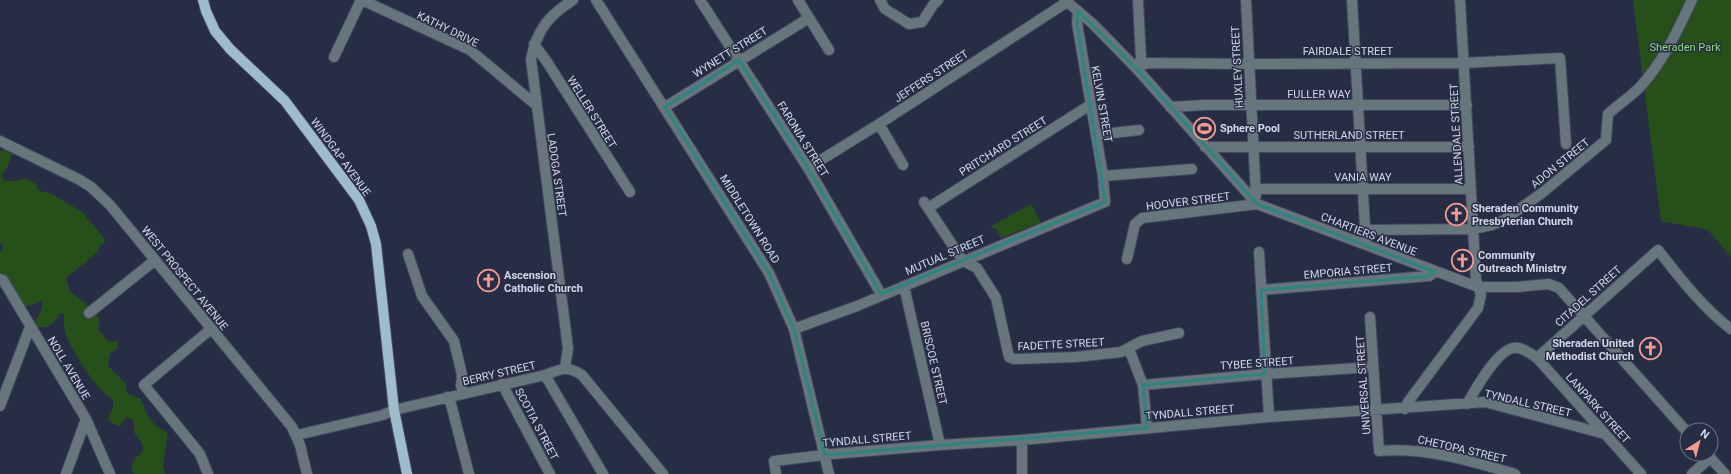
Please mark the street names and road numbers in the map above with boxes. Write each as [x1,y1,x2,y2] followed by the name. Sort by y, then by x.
[415,9,481,50] street label: KATHY DRIVE
[691,24,770,81] street label: WYNETT STREET
[1229,25,1246,108] street label: HUXLEY STREET
[1303,45,1394,58] street label: FAIRDALE STREET
[892,47,971,105] street label: JEFFERS STREET
[1088,65,1115,144] street label: KELVIN STREET
[564,74,619,151] street label: WELLER STREET
[1447,83,1466,185] street label: ALLENDALE STREET
[1287,88,1351,101] street label: FULLER WAY
[774,99,831,180] street label: FARONIA STREET
[957,114,1050,179] street label: PRITCHARD STREET
[308,116,373,199] street label: WINDGAP AVENUE
[1293,129,1405,142] street label: SUTHERLAND STREET
[544,132,569,218] street label: LADOGA STREET
[1528,136,1593,191] street label: ADON STREET
[1334,171,1392,184] street label: VANIA WAY
[717,172,782,266] street label: MIDDLETOWN ROAD
[1145,190,1231,213] street label: HOOVER STREET
[1319,210,1419,259] street label: CHARTIERS AVENUE
[139,224,231,333] street label: WEST PROSPECT AVENUE
[903,233,987,278] street label: MUTUAL STREET
[1303,261,1393,282] street label: EMPORIA STREET
[1553,263,1624,329] street label: CITADEL STREET
[918,320,950,407] street label: BRISCOE STREET
[45,334,92,402] street label: NOLL AVENUE
[1354,334,1373,435] street label: UNIVERSAL STREET
[1017,336,1105,353] street label: FADETTE STREET
[1219,354,1295,373] street label: TYBEE STREET
[461,359,537,388] street label: BERRY STREET
[1563,371,1633,446] street label: LANPARK STREET
[512,386,561,463] street label: SCOTIA STREET
[1483,387,1573,420] street label: TYNDALL STREET
[1145,402,1235,423] street label: TYNDALL STREET
[822,429,912,450] street label: TYNDALL STREET
[1416,433,1508,466] street label: CHETOPA STREET

